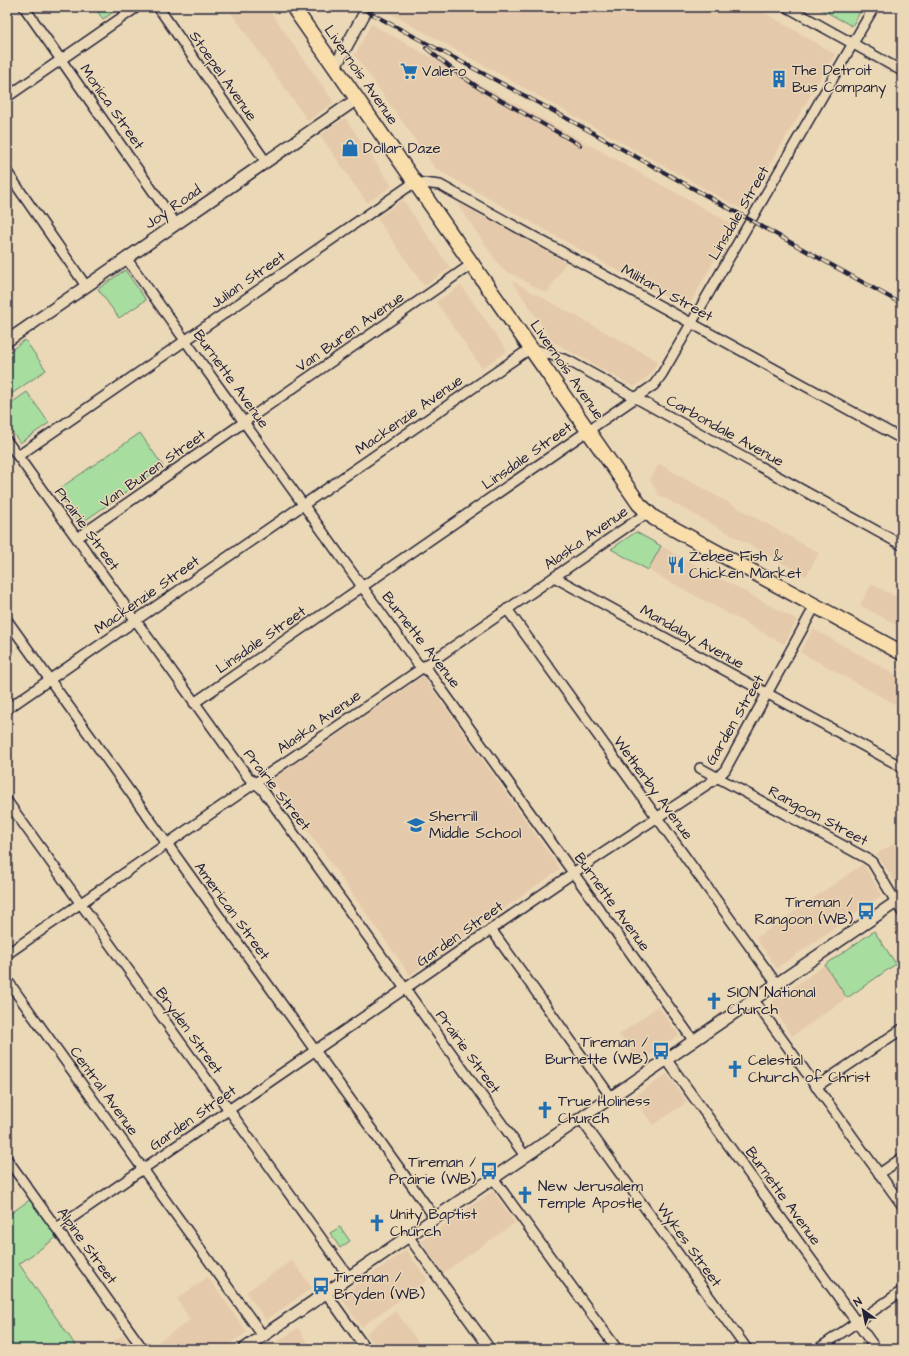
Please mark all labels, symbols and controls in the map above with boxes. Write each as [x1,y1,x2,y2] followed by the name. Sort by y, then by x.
[319,21,403,129] street label: Livernois Avenue
[184,27,262,125] street label: Stoepel Avenue
[75,60,149,154] street label: Monica Street
[792,60,886,99] place label: The Detroit Bus Company
[399,61,419,81] supermarket icon: Valero
[422,61,467,82] place label: Valero
[769,69,789,89] building icon: The Detroit Bus Company
[340,138,360,158] shop icon: Dollar Daze
[363,138,441,159] place label: Dollar Daze
[703,162,775,264] street label: Linsdale Street
[140,180,206,235] street label: Joy Road
[206,246,290,314] street label: Julian Street
[617,259,717,328] street label: Military Street
[292,287,408,377] street label: Van Buren Avenue
[525,316,609,424] street label: Livernois Avenue
[188,325,274,433] street label: Burnette Avenue
[351,370,467,460] street label: Mackenzie Avenue
[662,390,788,472] street label: Carbondale Avenue
[478,417,576,495] street label: Linsdale Street
[96,425,210,513] street label: Van Buren Street
[50,483,124,575] street label: Prairie Street
[540,501,632,575] street label: Alaska Avenue
[689,546,801,584] place label: Zebee Fish & Chicken Market
[90,551,204,639] street label: Mackenzie Street
[666,555,686,575] restaurant icon: Zebee Fish & Chicken Market
[377,587,465,693] street label: Burnette Avenue
[636,600,748,675] street label: Mandalay Avenue
[212,601,310,679] street label: Linsdale Street
[700,671,770,769] street label: Garden Street
[273,685,365,759] street label: Alaska Avenue
[607,732,698,845] street label: Wetherby Avenue
[238,745,316,835] street label: Prairie Street
[764,781,872,852] street label: Rangoon Street
[429,806,521,844] place label: Sherrill Middle School
[406,815,426,835] school or university icon: Sherrill Middle School
[569,848,655,956] street label: Burnette Avenue
[189,858,275,964] street label: American Street
[755,892,853,931] place label: Tireman / Rangoon (WB)
[412,896,508,972] street label: Garden Street
[856,901,876,921] bus stop icon: Tireman / Rangoon (WB)
[727,982,816,1020] place label: SION National Church
[149,983,228,1079] street label: Bryden Street
[704,991,724,1011] church icon: SION National Church
[431,1006,505,1098] street label: Prairie Street
[545,1032,648,1070] place label: Tireman / Burnette (WB)
[651,1041,671,1061] bus stop icon: Tireman / Burnette (WB)
[65,1042,143,1140] street label: Central Avenue
[748,1050,870,1088] place label: Celestial Church of Christ
[725,1059,745,1079] church icon: Celestial Church of Christ
[145,1080,241,1156] street label: Garden Street
[558,1091,651,1129] place label: True Holiness Church
[535,1100,555,1120] church icon: True Holiness Church
[740,1142,826,1250] street label: Burnette Avenue
[389,1152,476,1190] place label: Tireman / Prairie (WB)
[479,1161,499,1181] bus stop icon: Tireman / Prairie (WB)
[538,1176,643,1214] place label: New Jerusalem Temple Apostle
[515,1185,535,1205] church icon: New Jerusalem Temple Apostle
[650,1199,727,1292] street label: Wykes Street
[52,1203,122,1289] street label: Alpine Street
[390,1204,477,1242] place label: Unity Baptist Church
[367,1213,387,1233] church icon: Unity Baptist Church
[334,1267,425,1306] place label: Tireman / Bryden (WB)
[311,1276,331,1296] bus stop icon: Tireman / Bryden (WB)
[843,1290,883,1330] north arrow
[851,1294,865,1310] text: N

